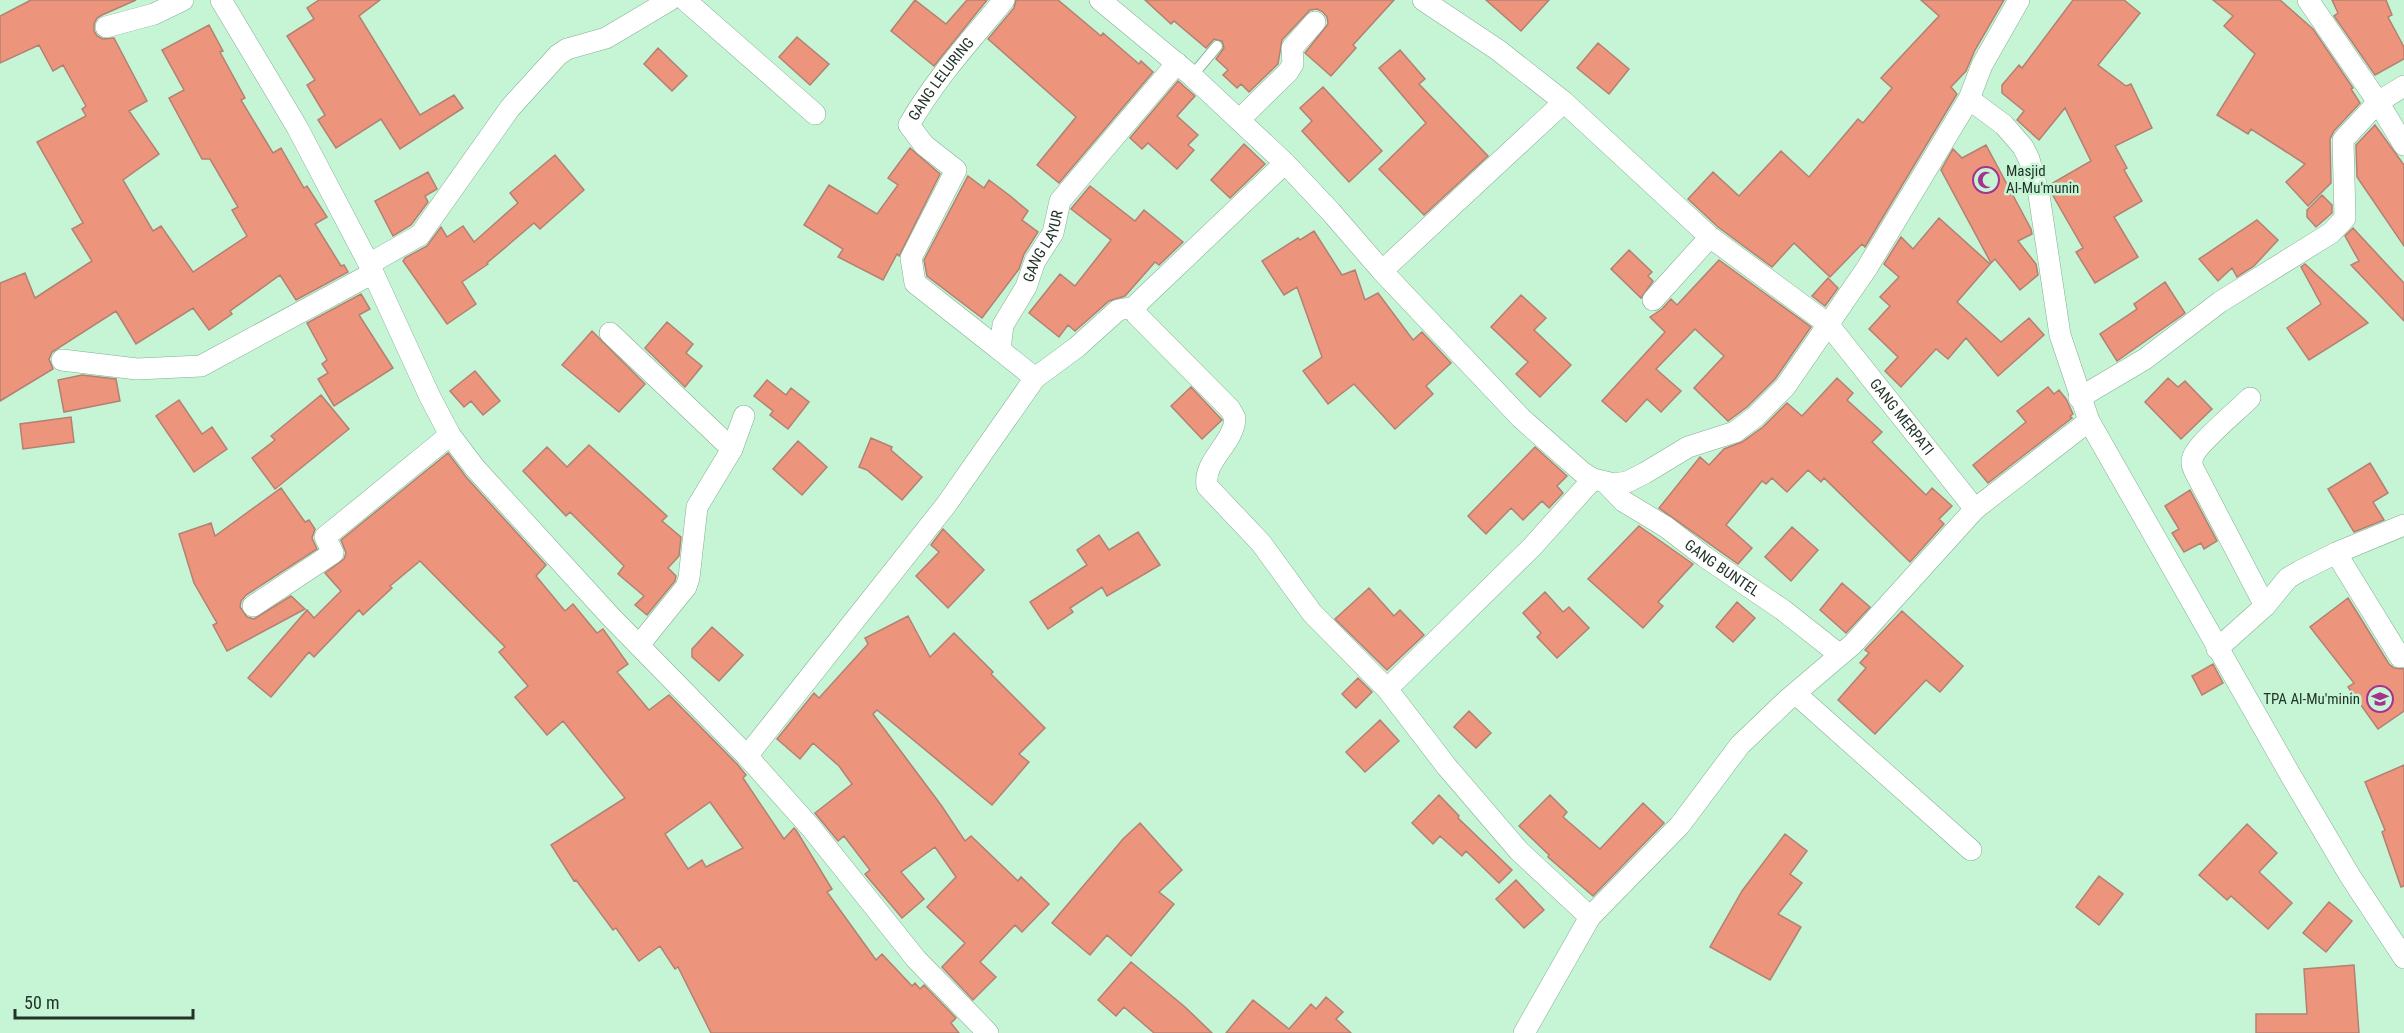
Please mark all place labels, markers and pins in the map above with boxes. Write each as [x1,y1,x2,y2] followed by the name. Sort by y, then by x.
[2006,162,2079,197] place label: Masjid Al-Mu'munin
[1971,165,2001,195] mosque icon: Masjid Al-Mu'munin
[2365,684,2395,714] school or university icon: TPA Al-Mu'minin
[2263,690,2360,708] place label: TPA Al-Mu'minin

